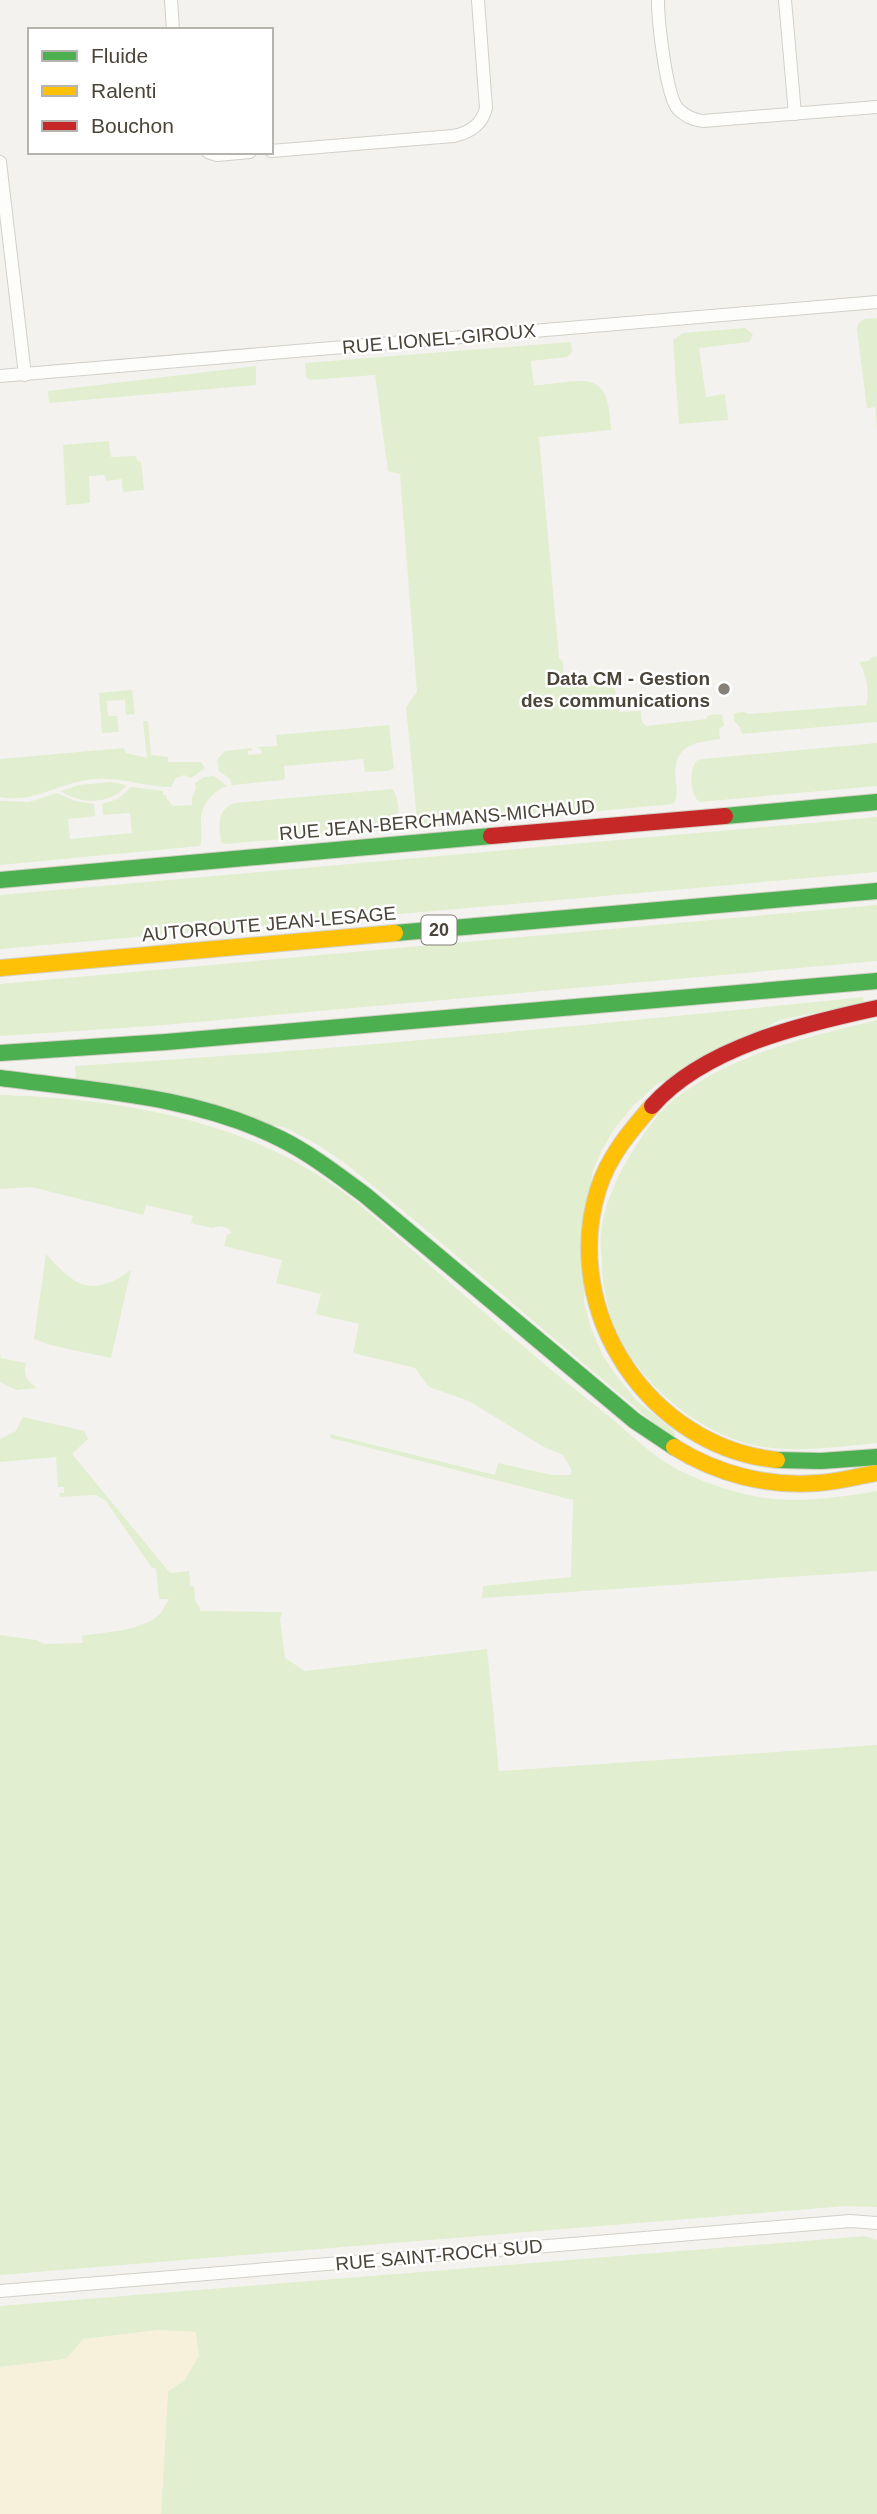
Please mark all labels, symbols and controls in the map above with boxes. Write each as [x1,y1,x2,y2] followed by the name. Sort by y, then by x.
[28,28,273,154] legend
[91,44,148,67] text: Fluide
[91,79,156,102] text: Ralenti
[91,114,174,137] text: Bouchon
[341,320,537,358] street label: RUE LIONEL-GIROUX
[521,668,710,711] place label: Data CM - Gestion des communications
[716,681,732,697] marker: Data CM - Gestion des communications
[278,796,596,844] street label: RUE JEAN-BERCHMANS-MICHAUD
[141,902,397,946] street label: AUTOROUTE JEAN-LESAGE
[422,916,457,945] road number: 20
[334,2235,544,2275] street label: RUE SAINT-ROCH SUD

